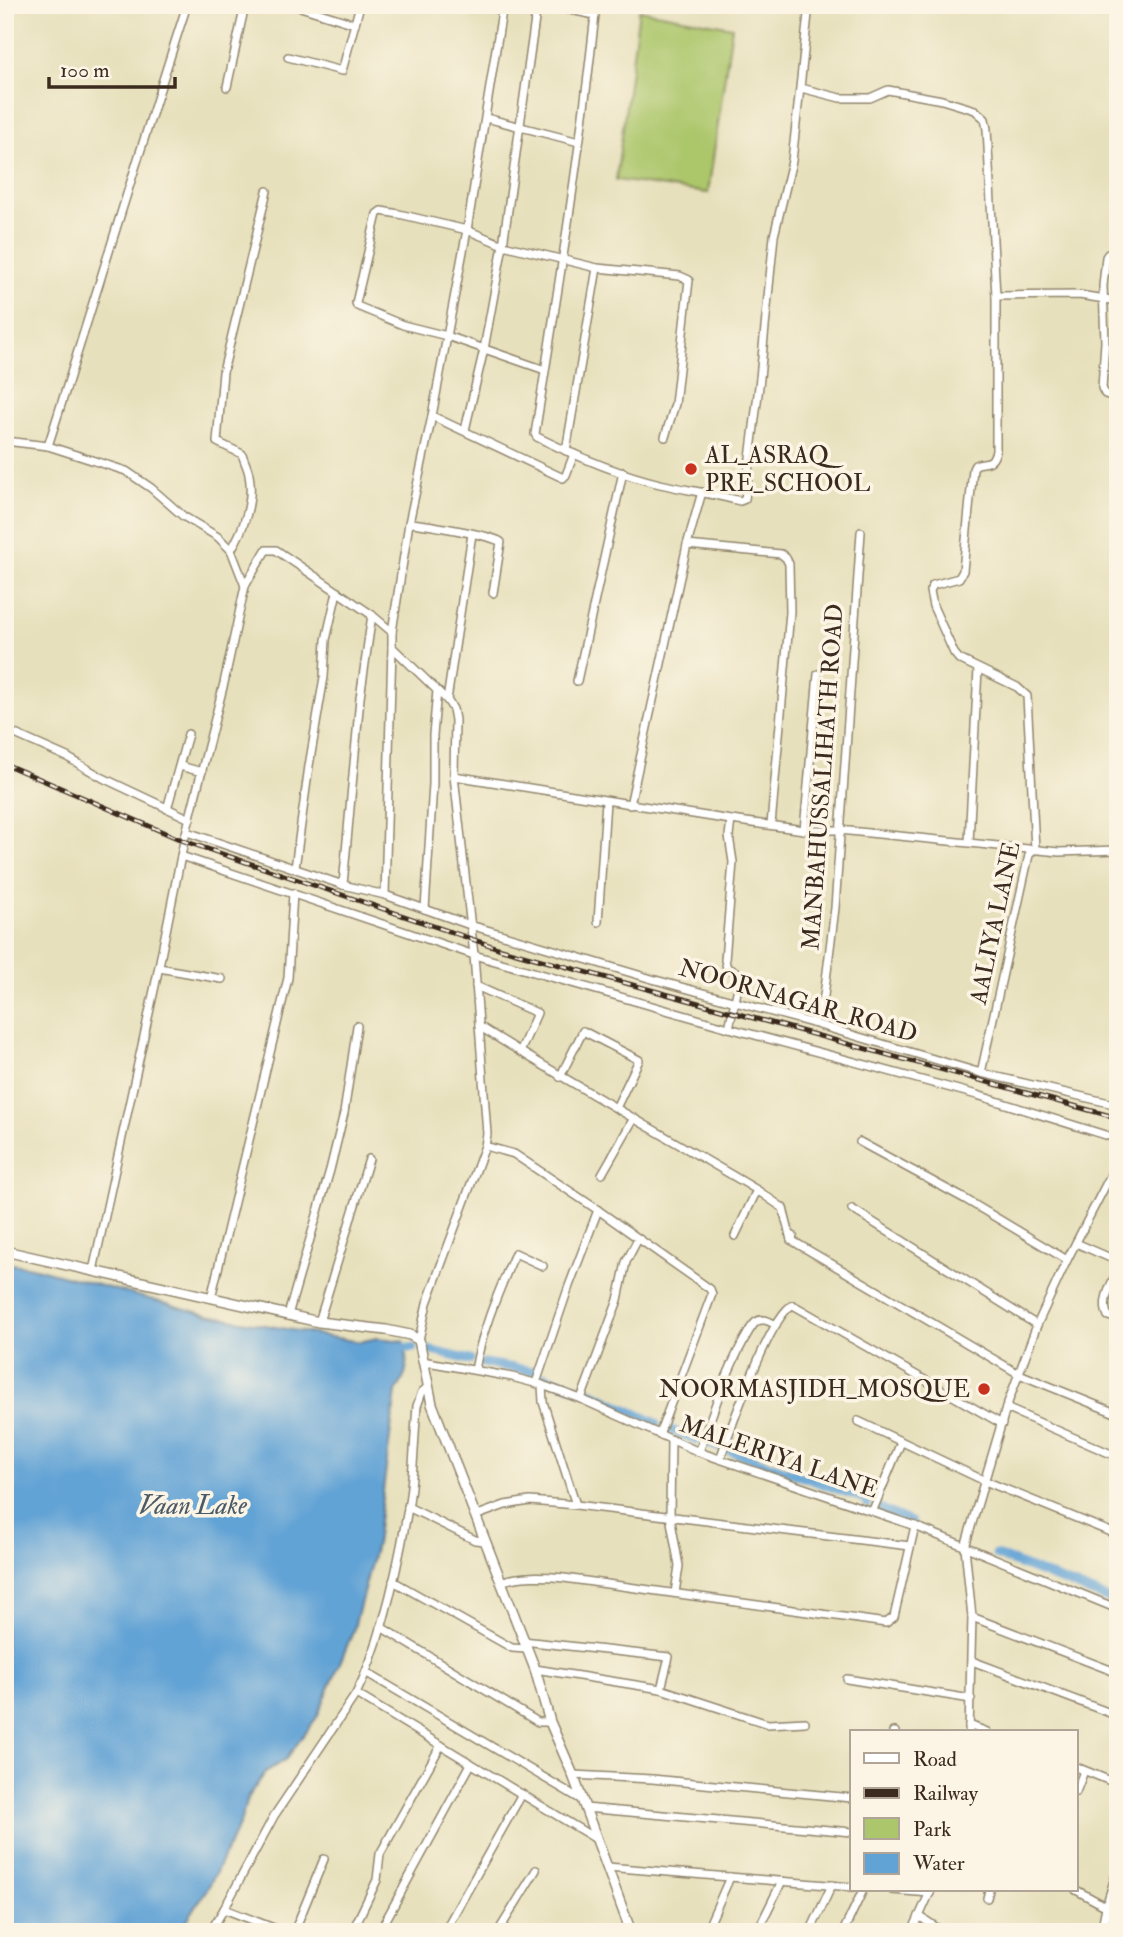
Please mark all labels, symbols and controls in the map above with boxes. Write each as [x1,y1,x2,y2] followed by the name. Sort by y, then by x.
[49,46,175,90] scale bar
[60,57,110,84] text: 100 m
[704,440,871,499] place label: AL_ASRAQ PRE_SCHOOL
[683,461,699,477] marker: AL_ASRAQ PRE_SCHOOL
[795,603,851,951] street label: MANBAHUSSALIHATH ROAD
[962,839,1027,1008] street label: AALIYA LANE
[675,952,921,1050] street label: NOORNAGAR_ROAD
[659,1374,970,1405] place label: NOORMASJIDH_MOSQUE
[976,1381,992,1397] marker: NOORMASJIDH_MOSQUE
[676,1408,882,1506] street label: MALERIYA LANE
[139,1490,247,1522] water label: Vaan Lake
[850,1730,1078,1892] legend
[913,1746,958,1773] text: Road
[913,1780,979,1807] text: Railway
[913,1816,951,1843] text: Park
[912,1850,965,1877] text: Water

